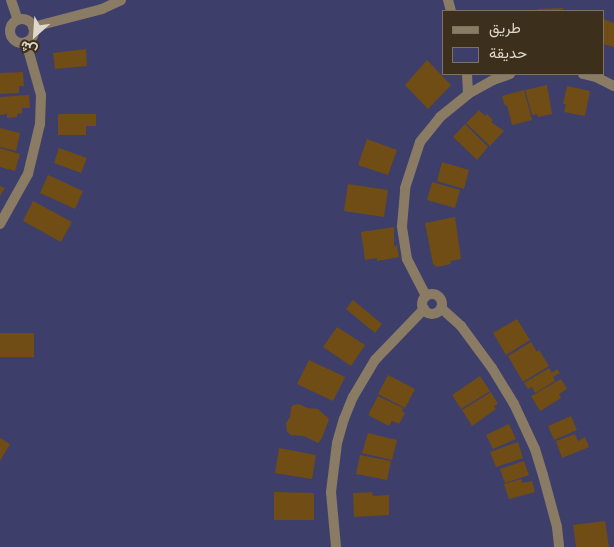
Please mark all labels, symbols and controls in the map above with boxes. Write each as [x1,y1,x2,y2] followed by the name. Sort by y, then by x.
[10,10,60,60] north arrow
[442,10,604,75] legend
[489,19,521,37] text: طريق
[17,38,40,59] text: ش
[489,44,527,62] text: حديقة

